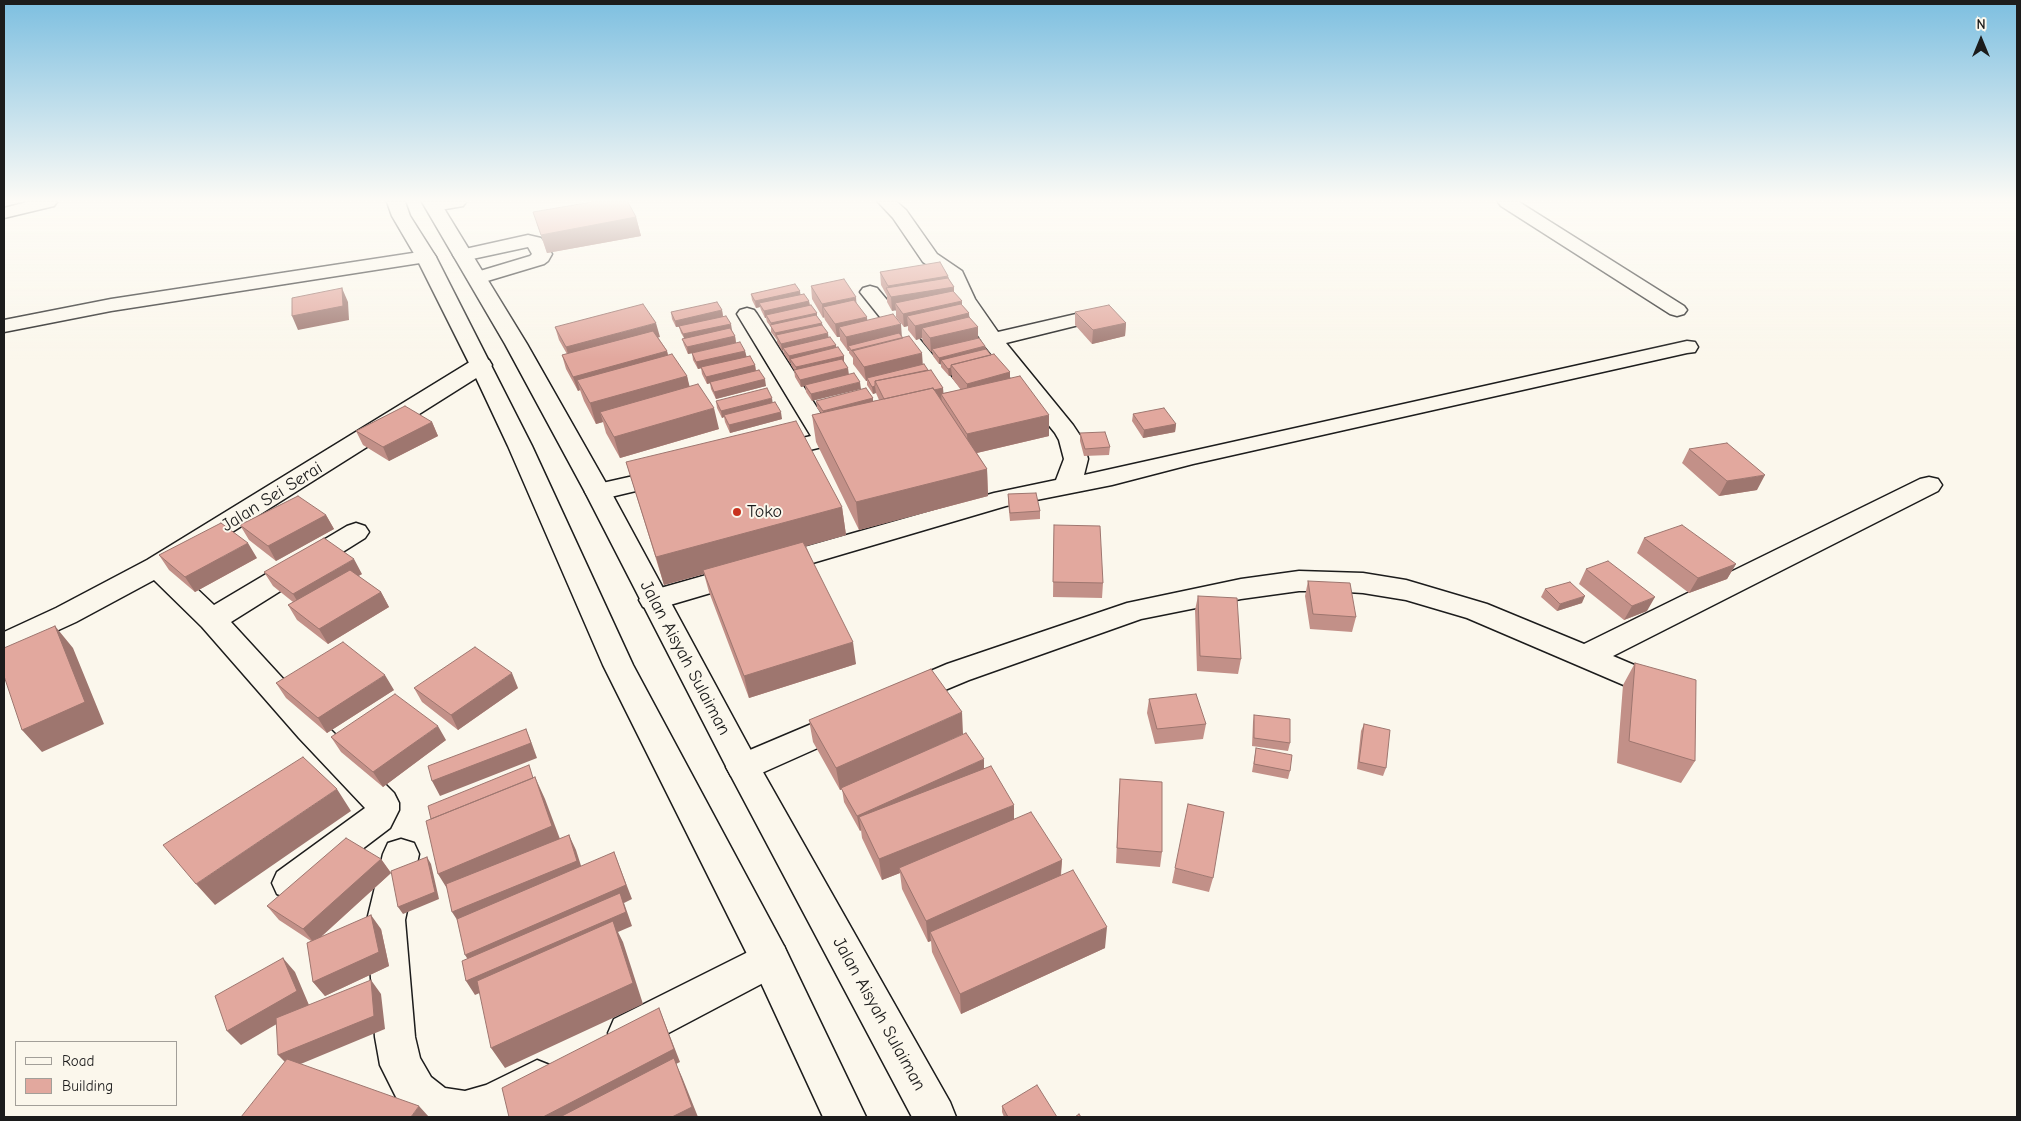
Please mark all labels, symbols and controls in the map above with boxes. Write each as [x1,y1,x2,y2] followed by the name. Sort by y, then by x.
[1956,15,2006,65] north arrow
[1976,16,1986,33] text: N
[218,457,326,537] street label: Jalan Sei Serai
[747,501,782,523] place label: Toko
[731,506,743,518] marker: Toko
[635,577,735,739] street label: Jalan Aisyah Sulaiman
[828,934,930,1094] street label: Jalan Aisyah Sulaiman
[15,1041,178,1106] legend
[62,1052,94,1070] text: Road
[62,1077,113,1095] text: Building

